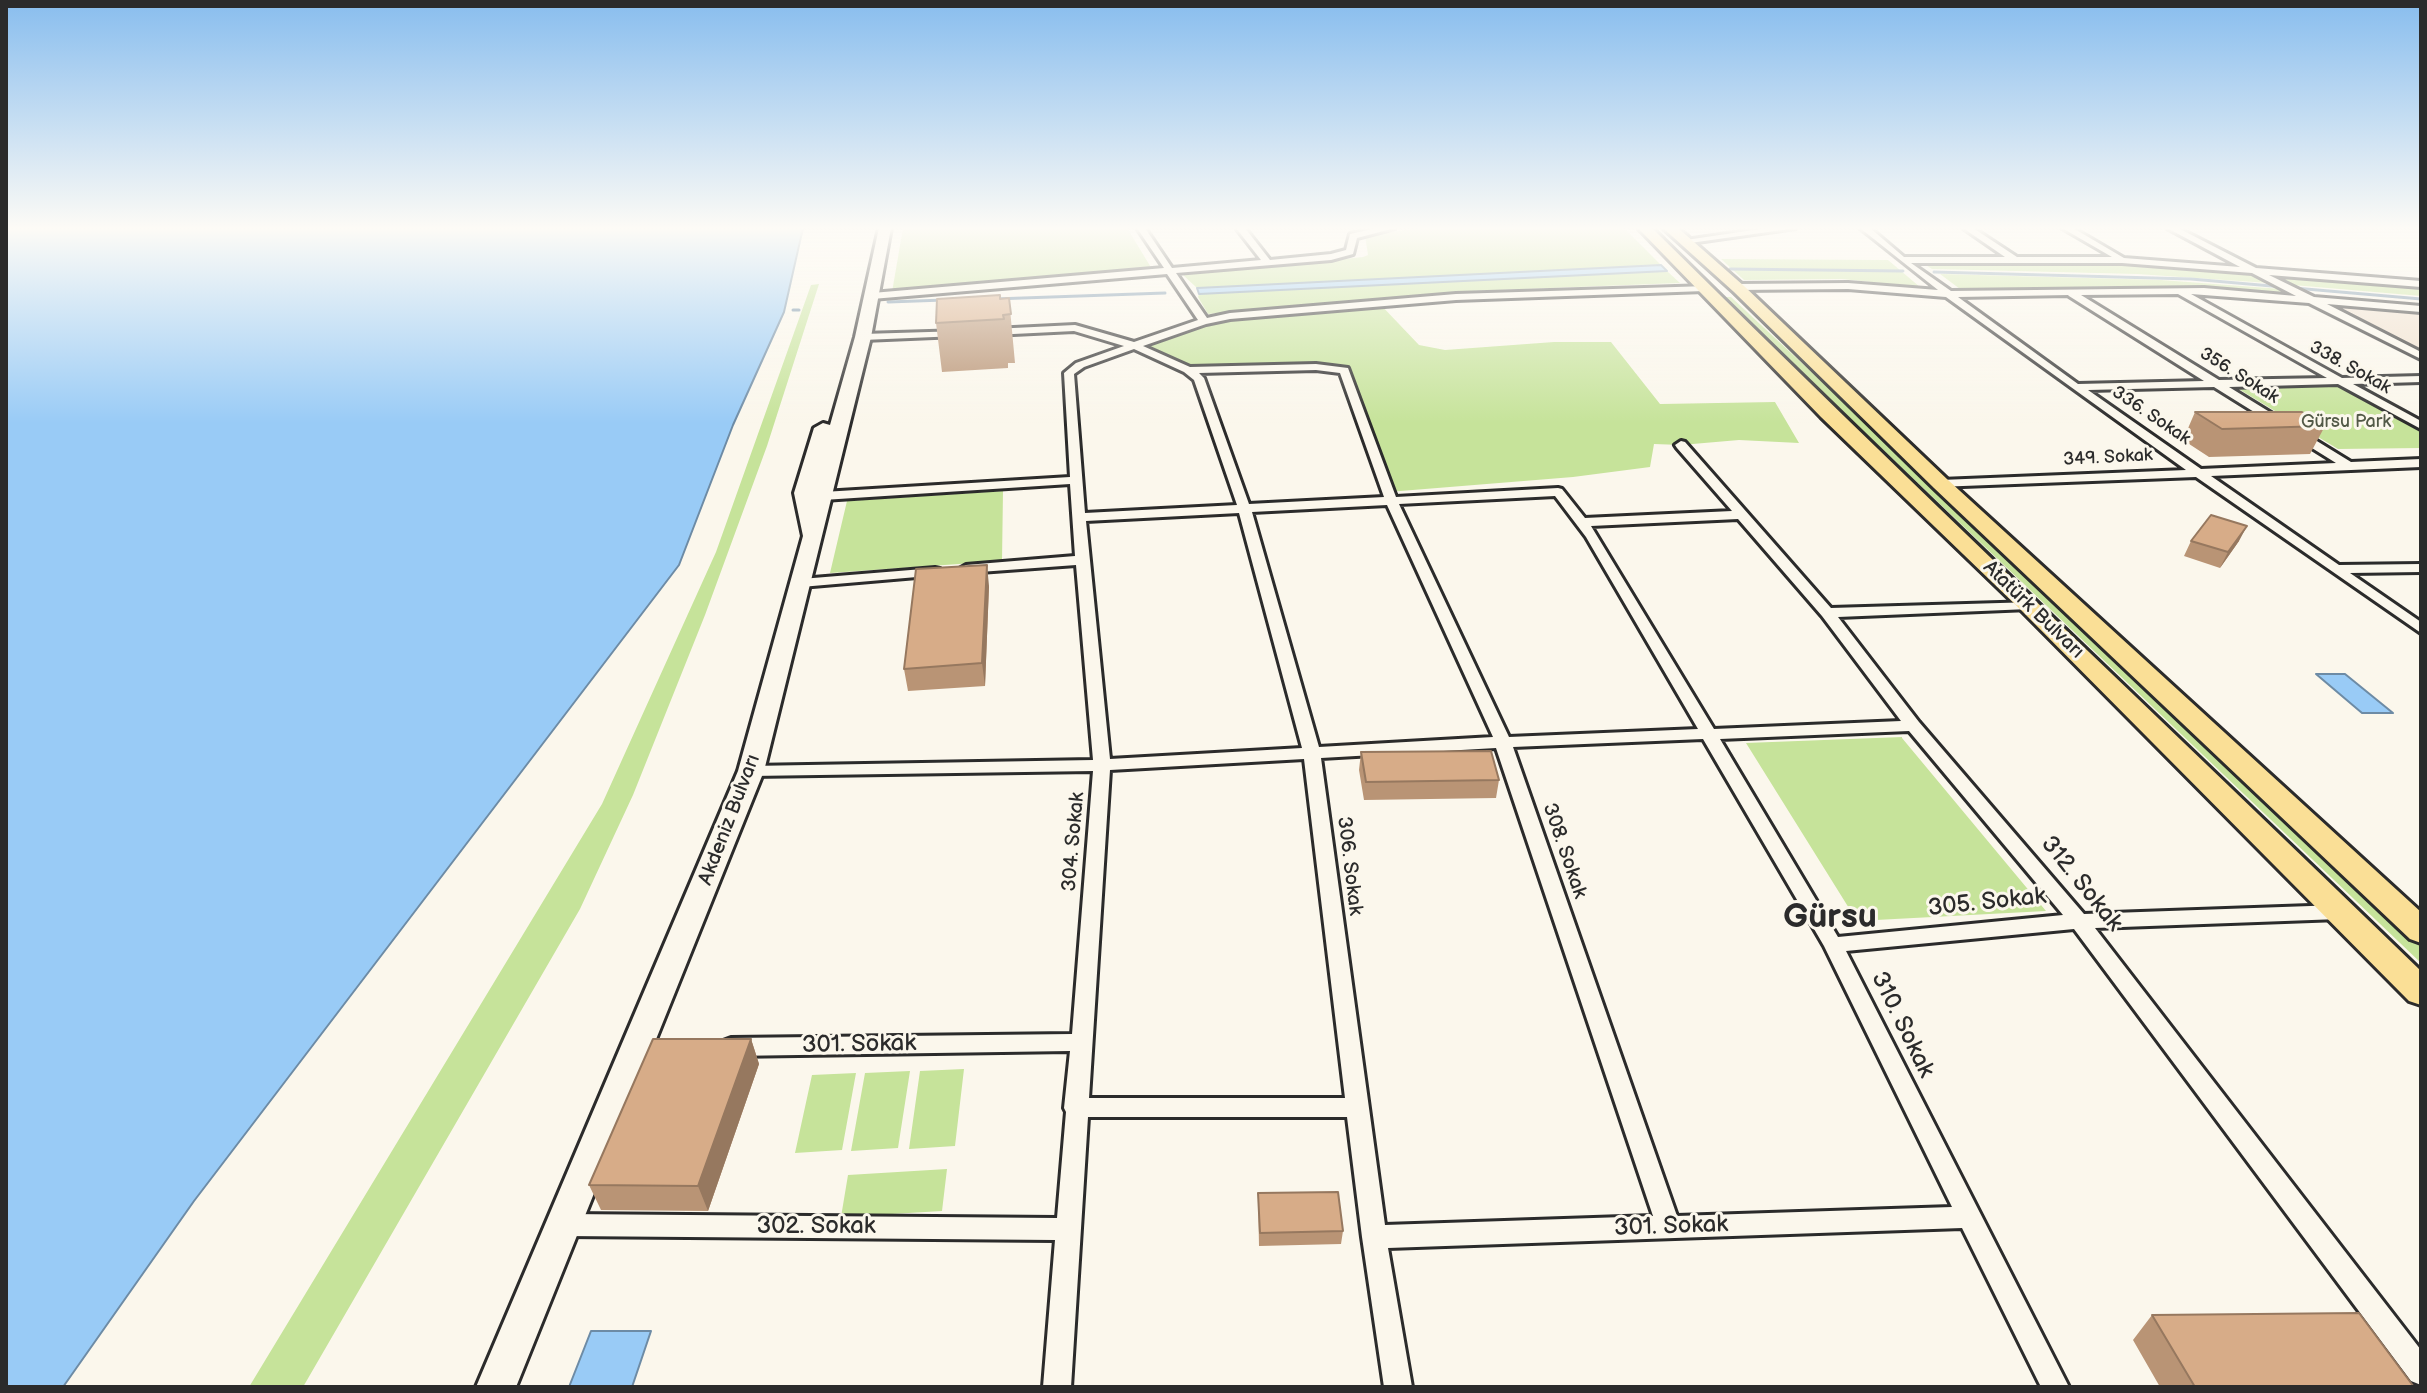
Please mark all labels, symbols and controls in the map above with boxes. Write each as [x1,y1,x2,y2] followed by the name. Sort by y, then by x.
[2306,337,2394,399] street label: 338. Sokak
[2195,343,2283,409] street label: 356. Sokak
[2108,382,2194,450] street label: 336. Sokak
[2301,411,2391,433] park label: Gürsu Park
[2063,445,2153,471] street label: 349. Sokak
[1978,556,2088,664] street label: Atatürk Bulvarı
[694,751,766,889] street label: Akdeniz Bulvarı
[1058,791,1090,893] street label: 304. Sokak
[1537,800,1591,902] street label: 308. Sokak
[1331,815,1367,917] street label: 306. Sokak
[2034,831,2128,937] street label: 312. Sokak
[1927,882,2047,924] street label: 305. Sokak
[1783,898,1877,938] district label: Gürsu
[1864,967,1940,1083] street label: 310. Sokak
[802,1030,916,1060] street label: 301. Sokak
[1613,1211,1729,1243] street label: 301. Sokak
[756,1213,876,1241] street label: 302. Sokak

